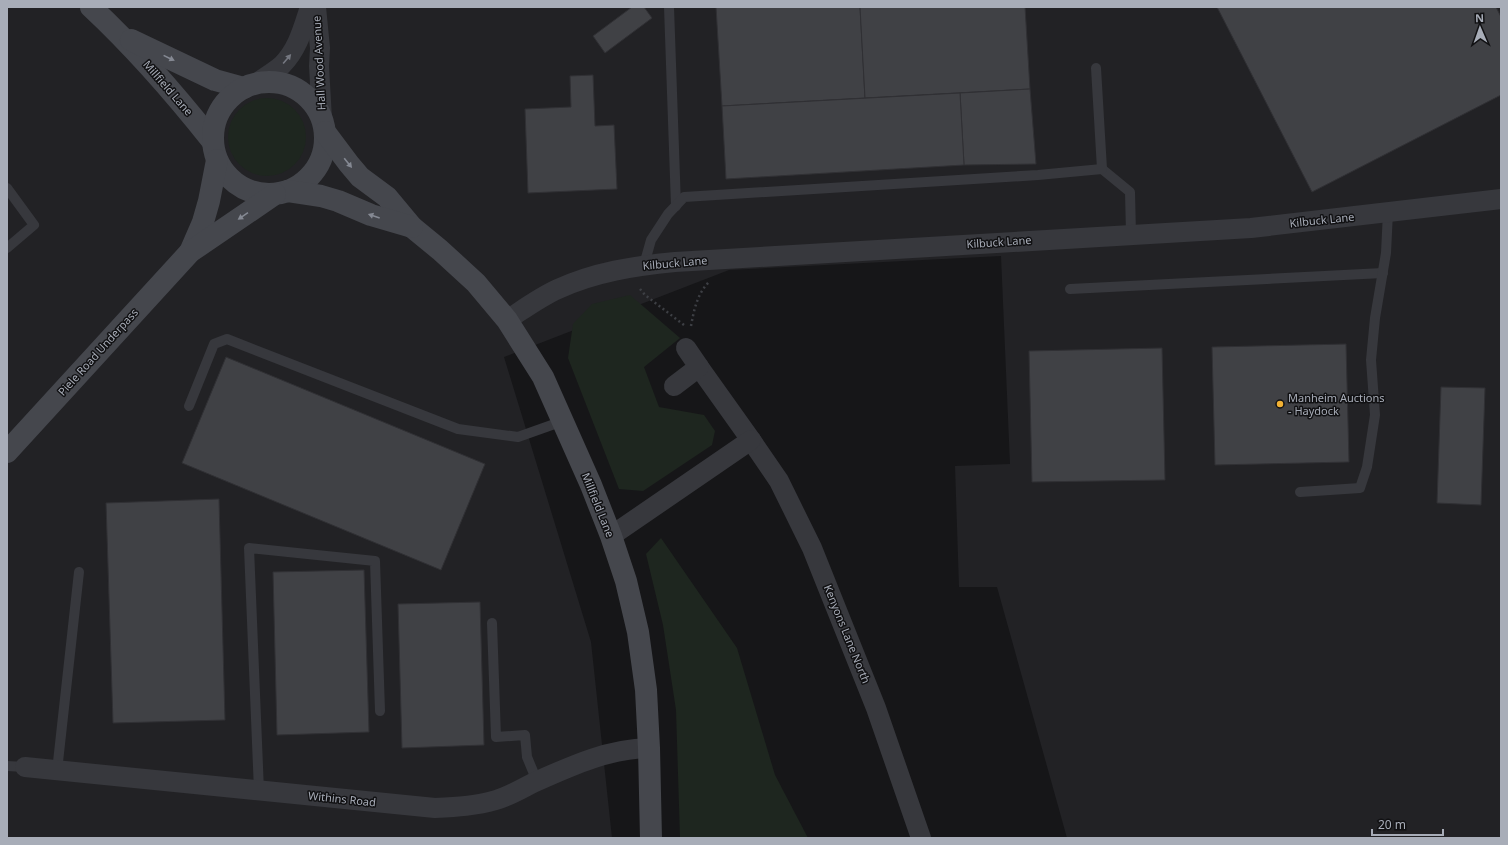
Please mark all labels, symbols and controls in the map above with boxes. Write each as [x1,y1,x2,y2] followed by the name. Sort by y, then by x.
[1460,8,1500,48] north arrow
[1475,10,1484,25] text: N
[309,15,328,111] street label: Hall Wood Avenue
[282,53,291,64] one-way arrow
[163,55,174,61] one-way arrow
[140,57,197,119] street label: Millfield Lane
[344,158,353,168] one-way arrow
[1289,209,1355,230] street label: Kilbuck Lane
[238,212,248,220] one-way arrow
[368,213,380,219] one-way arrow
[966,232,1032,251] street label: Kilbuck Lane
[642,252,708,273] street label: Kilbuck Lane
[54,305,141,399] street label: Piele Road Underpass
[1288,390,1385,418] place label: Manheim Auctions - Haydock
[1275,399,1285,409] marker: Manheim Auctions - Haydock
[579,470,618,539] street label: Millfield Lane
[821,582,874,685] street label: Kenyons Lane North
[307,787,377,810] street label: Withins Road
[1372,811,1443,837] scale bar
[1378,816,1406,833] text: 20 m

